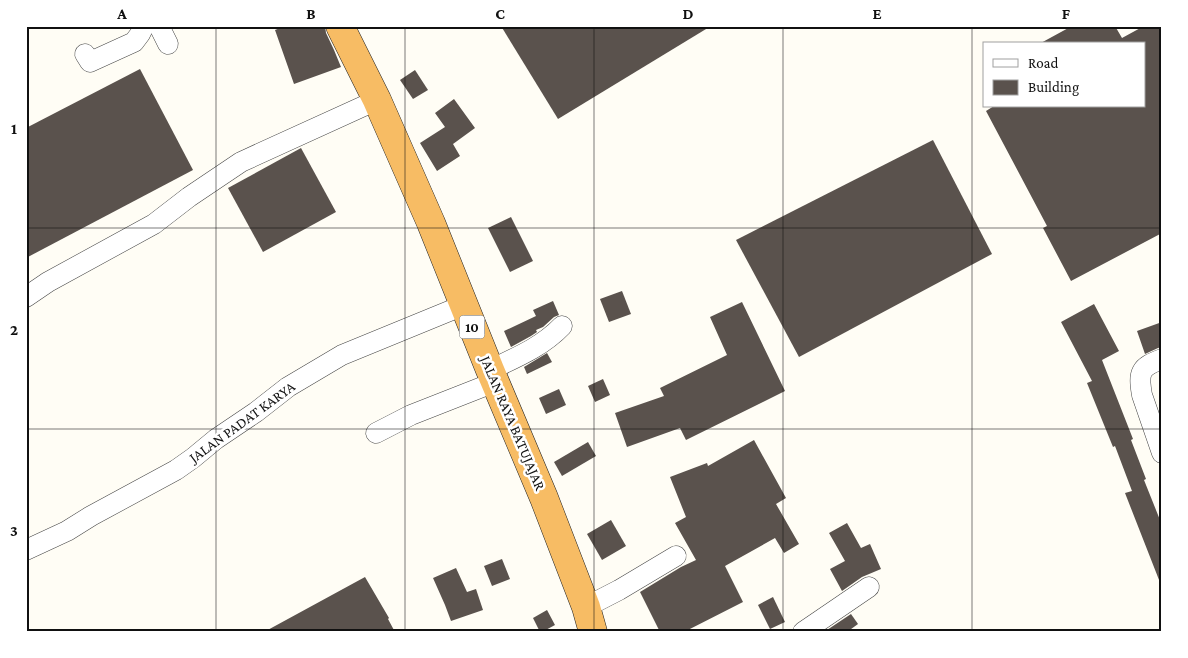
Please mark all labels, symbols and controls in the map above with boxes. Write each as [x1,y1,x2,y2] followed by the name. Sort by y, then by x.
[116,5,127,22] text: A
[306,5,316,22] text: B
[495,5,505,22] text: C
[682,5,694,22] text: D
[872,5,882,22] text: E
[1062,5,1071,22] text: F
[983,42,1146,108] legend
[1028,55,1059,71] text: Road
[1028,79,1079,96] text: Building
[11,120,17,137] text: 1
[460,316,484,338] road number: 10
[10,321,18,338] text: 2
[476,352,549,494] street label: JALAN RAYA BATUJAJAR
[184,378,299,468] street label: JALAN PADAT KARYA
[10,522,18,539] text: 3

